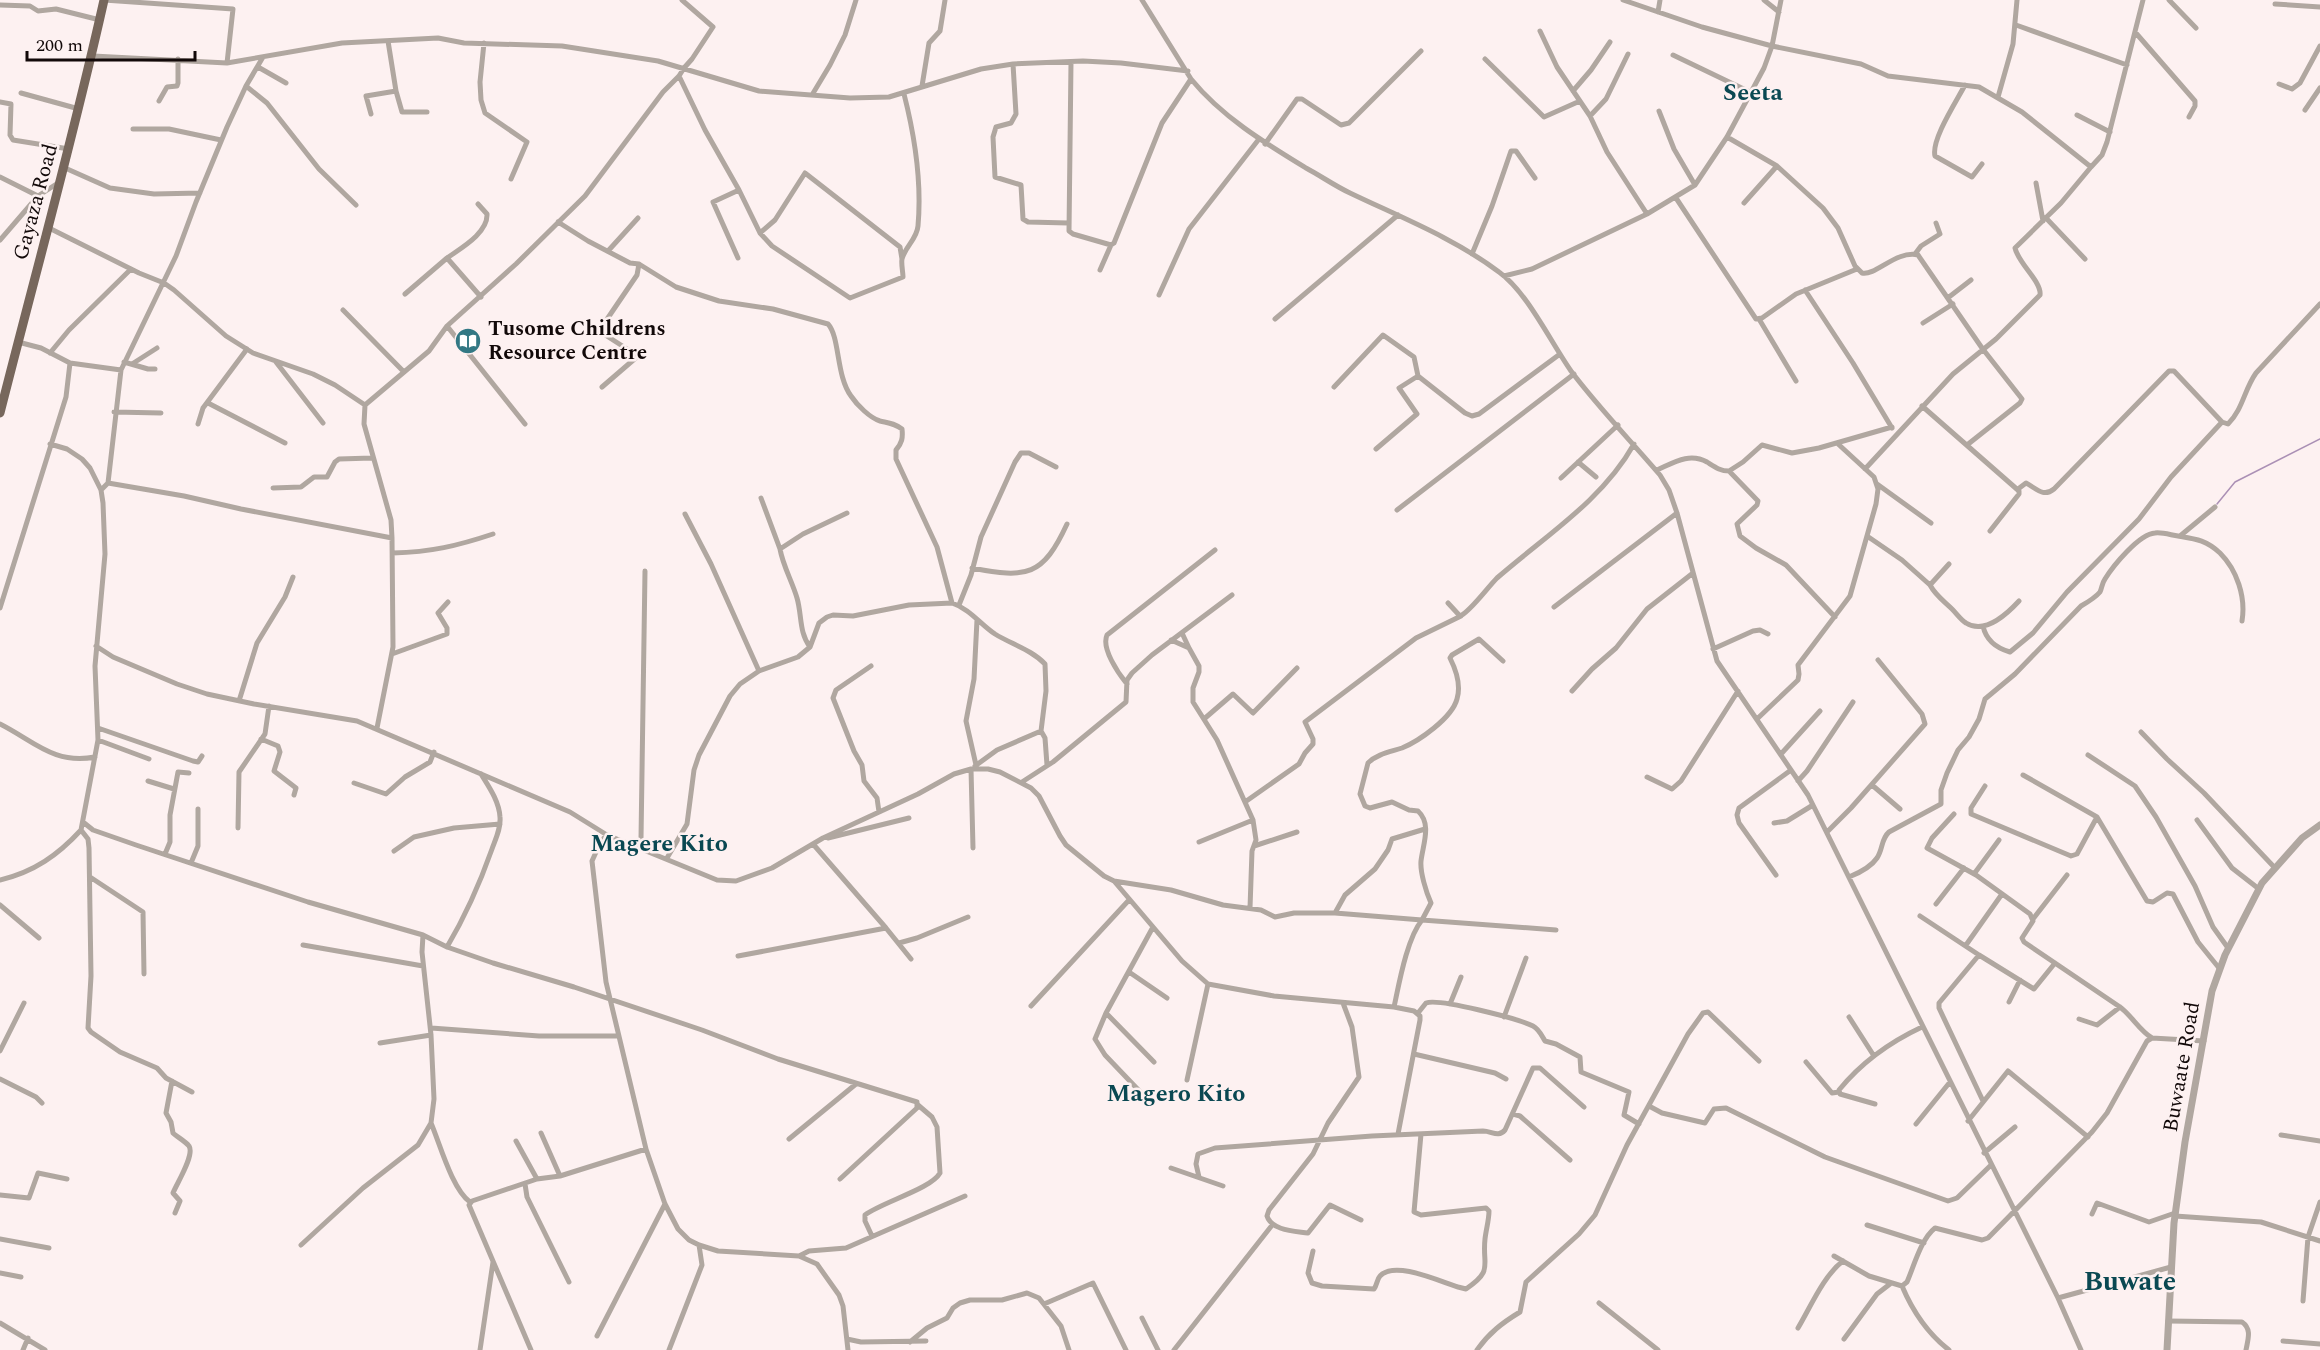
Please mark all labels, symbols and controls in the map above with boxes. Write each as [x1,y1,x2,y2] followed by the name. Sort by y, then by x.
[27,24,195,62] scale bar
[36,32,83,59] text: 200 m
[1723,75,1784,111] district label: Seeta
[5,140,67,264] street label: Gayaza Road
[488,313,666,369] place label: Tusome Childrens Resource Centre
[453,326,483,356] library icon: Tusome Childrens Resource Centre
[590,826,728,862] district label: Magere Kito
[2155,999,2209,1135] street label: Buwaate Road
[1107,1076,1245,1112] district label: Magero Kito
[2084,1261,2176,1303] district label: Buwate

